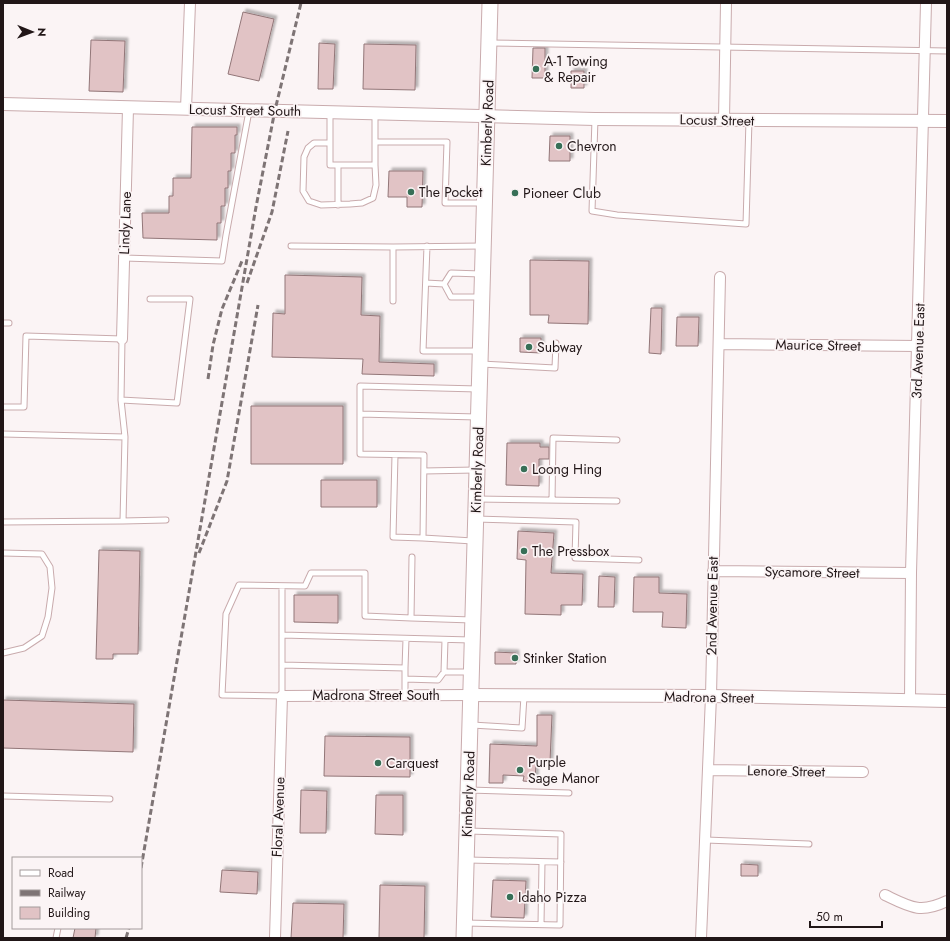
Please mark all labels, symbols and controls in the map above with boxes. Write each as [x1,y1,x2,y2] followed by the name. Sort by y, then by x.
[12,12,52,52] north arrow
[34,28,50,37] text: N
[544,51,608,87] place label: A-1 Towing & Repair
[531,64,541,74] marker: A-1 Towing & Repair
[476,80,498,166] street label: Kimberly Road
[189,99,301,121] street label: Locust Street South
[680,109,755,131] street label: Locust Street
[567,136,617,156] place label: Chevron
[554,141,564,151] marker: Chevron
[419,182,483,202] place label: The Pocket
[523,183,601,203] place label: Pioneer Club
[406,187,416,197] marker: The Pocket
[510,188,520,198] marker: Pioneer Club
[114,191,136,255] street label: Lindy Lane
[906,302,930,399] street label: 3rd Avenue East
[775,334,861,356] street label: Maurice Street
[537,337,583,357] place label: Subway
[524,342,534,352] marker: Subway
[466,427,488,513] street label: Kimberly Road
[532,459,602,479] place label: Loong Hing
[519,464,529,474] marker: Loong Hing
[532,541,609,561] place label: The Pressbox
[519,546,529,556] marker: The Pressbox
[701,556,723,656] street label: 2nd Avenue East
[764,561,860,583] street label: Sycamore Street
[523,648,607,668] place label: Stinker Station
[510,653,520,663] marker: Stinker Station
[312,685,440,705] street label: Madrona Street South
[664,686,755,708] street label: Madrona Street
[457,751,479,837] street label: Kimberly Road
[528,752,600,788] place label: Purple Sage Manor
[386,753,439,773] place label: Carquest
[373,758,383,768] marker: Carquest
[747,760,826,782] street label: Lenore Street
[515,765,525,775] marker: Purple Sage Manor
[267,776,289,858] street label: Floral Avenue
[12,857,142,929] legend
[48,864,74,882] text: Road
[48,884,86,902] text: Railway
[518,887,587,907] place label: Idaho Pizza
[505,892,515,902] marker: Idaho Pizza
[810,903,882,929] scale bar
[48,904,90,922] text: Building
[816,908,843,926] text: 50 m

